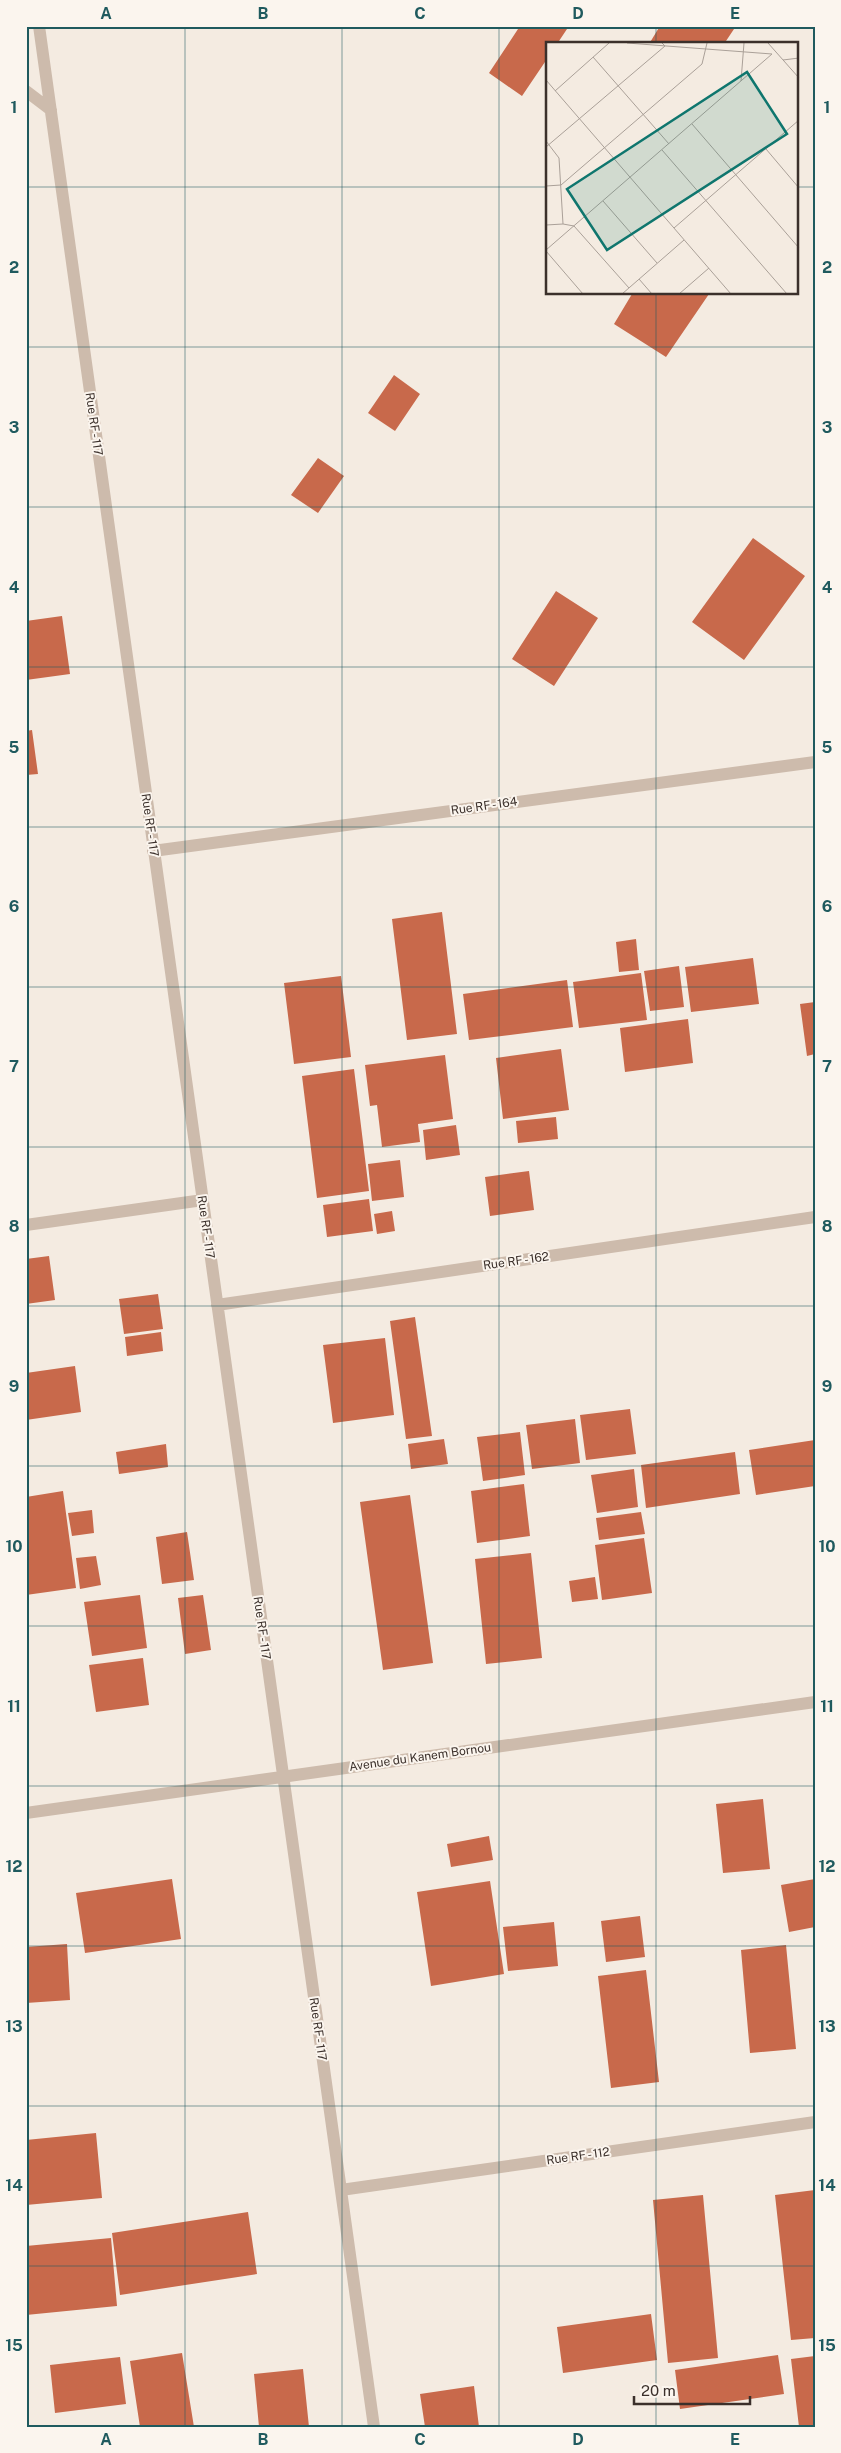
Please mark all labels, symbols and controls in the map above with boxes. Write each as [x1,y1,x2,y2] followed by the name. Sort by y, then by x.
[100,4,112,23] text: A
[258,4,269,23] text: B
[414,4,426,23] text: C
[572,4,584,23] text: D
[730,4,740,23] text: E
[546,42,798,295] inset map
[11,98,17,117] text: 1
[824,98,830,117] text: 1
[9,258,19,277] text: 2
[822,258,832,277] text: 2
[83,391,105,457] street label: Rue RF - 117
[9,418,19,437] text: 3
[822,418,832,437] text: 3
[9,578,20,597] text: 4
[822,578,833,597] text: 4
[9,738,20,757] text: 5
[822,738,833,757] text: 5
[139,792,161,858] street label: Rue RF - 117
[450,794,519,818] street label: Rue RF - 164
[9,897,19,916] text: 6
[822,897,832,916] text: 6
[9,1057,19,1076] text: 7
[822,1057,832,1076] text: 7
[195,1194,217,1260] street label: Rue RF - 117
[9,1217,20,1236] text: 8
[822,1217,833,1236] text: 8
[482,1249,550,1273] street label: Rue RF - 162
[9,1377,19,1396] text: 9
[822,1377,832,1396] text: 9
[5,1537,23,1556] text: 10
[818,1537,836,1556] text: 10
[251,1595,273,1661] street label: Rue RF - 117
[7,1697,21,1716] text: 11
[820,1697,834,1716] text: 11
[348,1740,492,1774] street label: Avenue du Kanem Bornou
[5,1857,23,1876] text: 12
[818,1857,836,1876] text: 12
[307,1996,329,2062] street label: Rue RF - 117
[5,2017,23,2036] text: 13
[818,2017,836,2036] text: 13
[545,2145,611,2167] street label: Rue RF - 112
[5,2176,23,2195] text: 14
[818,2176,836,2195] text: 14
[5,2336,23,2355] text: 15
[818,2336,836,2355] text: 15
[634,2373,750,2405] scale bar
[641,2382,676,2399] text: 20 m
[100,2430,112,2449] text: A
[258,2430,269,2449] text: B
[414,2430,426,2449] text: C
[572,2430,584,2449] text: D
[730,2430,740,2449] text: E

